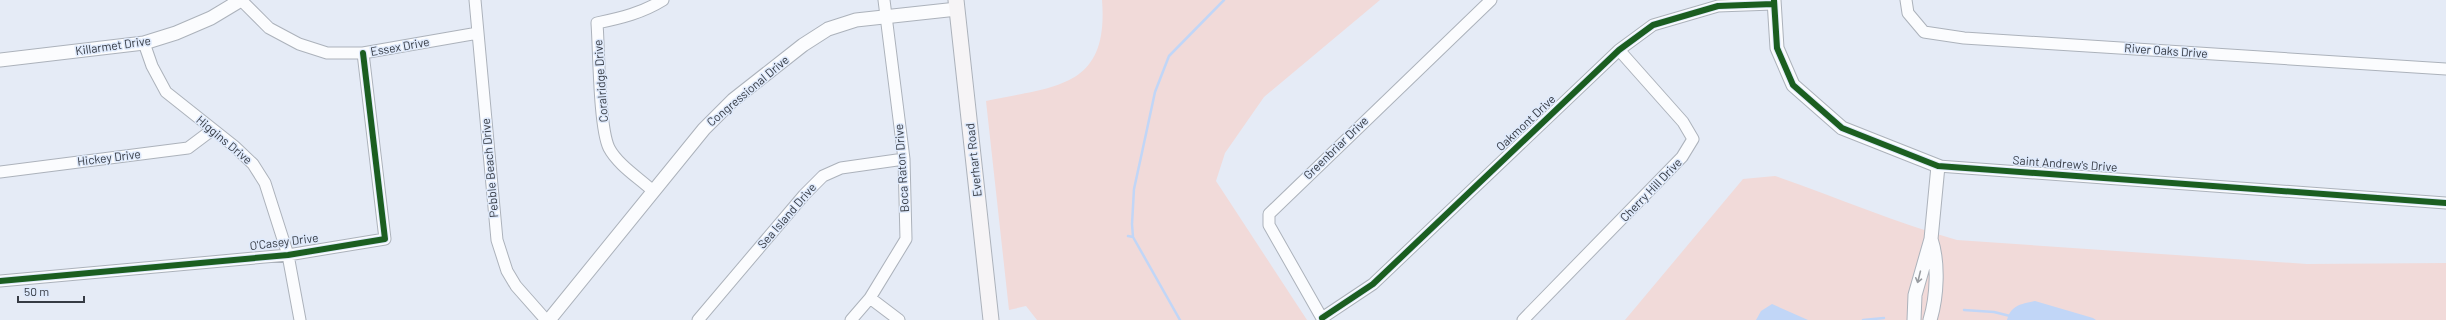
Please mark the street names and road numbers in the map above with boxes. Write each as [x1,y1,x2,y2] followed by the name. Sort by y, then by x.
[74,33,152,57] street label: Killarmet Drive
[369,34,430,58] street label: Essex Drive
[590,39,610,123] street label: Coralridge Drive
[2124,40,2208,60] street label: River Oaks Drive
[703,52,791,129] street label: Congressional Drive
[1493,91,1558,153] street label: Oakmont Drive
[194,112,255,167] street label: Higgins Drive
[1300,113,1371,182] street label: Greenbriar Drive
[478,118,500,218] street label: Pebble Beach Drive
[891,123,911,213] street label: Boca Raton Drive
[962,123,984,198] street label: Everhart Road
[76,146,141,168] street label: Hickey Drive
[2012,152,2118,174] street label: Saint Andrew's Drive
[1617,155,1684,224] street label: Cherry Hill Drive
[754,180,818,251] street label: Sea Island Drive
[249,230,319,252] street label: O'Casey Drive

